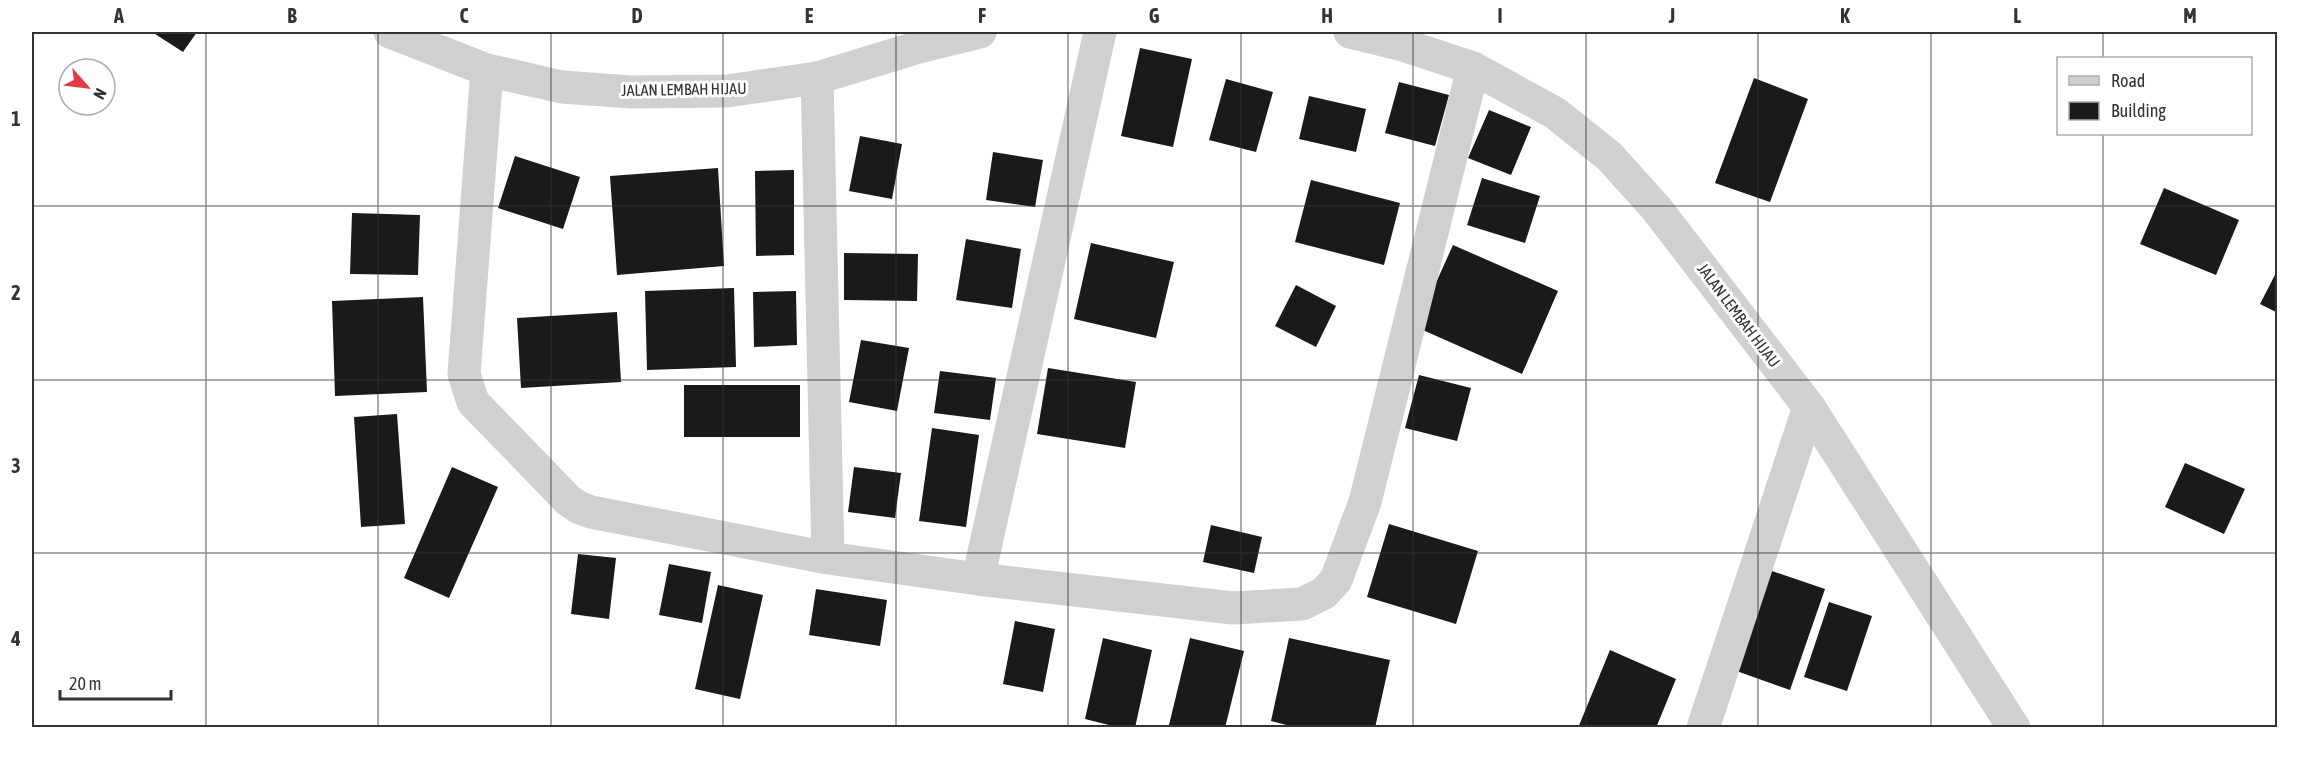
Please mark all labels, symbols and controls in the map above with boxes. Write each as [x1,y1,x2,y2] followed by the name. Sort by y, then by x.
[113,4,124,27] text: A
[287,4,297,27] text: B
[460,4,469,27] text: C
[631,4,643,27] text: D
[805,4,814,27] text: E
[978,4,986,27] text: F
[1149,4,1160,27] text: G
[1321,4,1333,27] text: H
[1497,4,1503,27] text: I
[1668,4,1675,27] text: J
[1840,4,1850,27] text: K
[2013,4,2021,27] text: L
[2183,4,2197,27] text: M
[57,57,117,117] north arrow
[2057,57,2252,135] legend
[2111,70,2145,91] text: Road
[621,79,747,99] street label: JALAN LEMBAH HIJAU
[90,86,110,102] text: N
[2111,100,2166,121] text: Building
[11,107,21,130] text: 1
[1694,260,1784,370] street label: JALAN LEMBAH HIJAU
[11,281,21,304] text: 2
[11,454,21,477] text: 3
[10,627,21,650] text: 4
[60,663,171,701] scale bar
[69,673,101,694] text: 20 m

